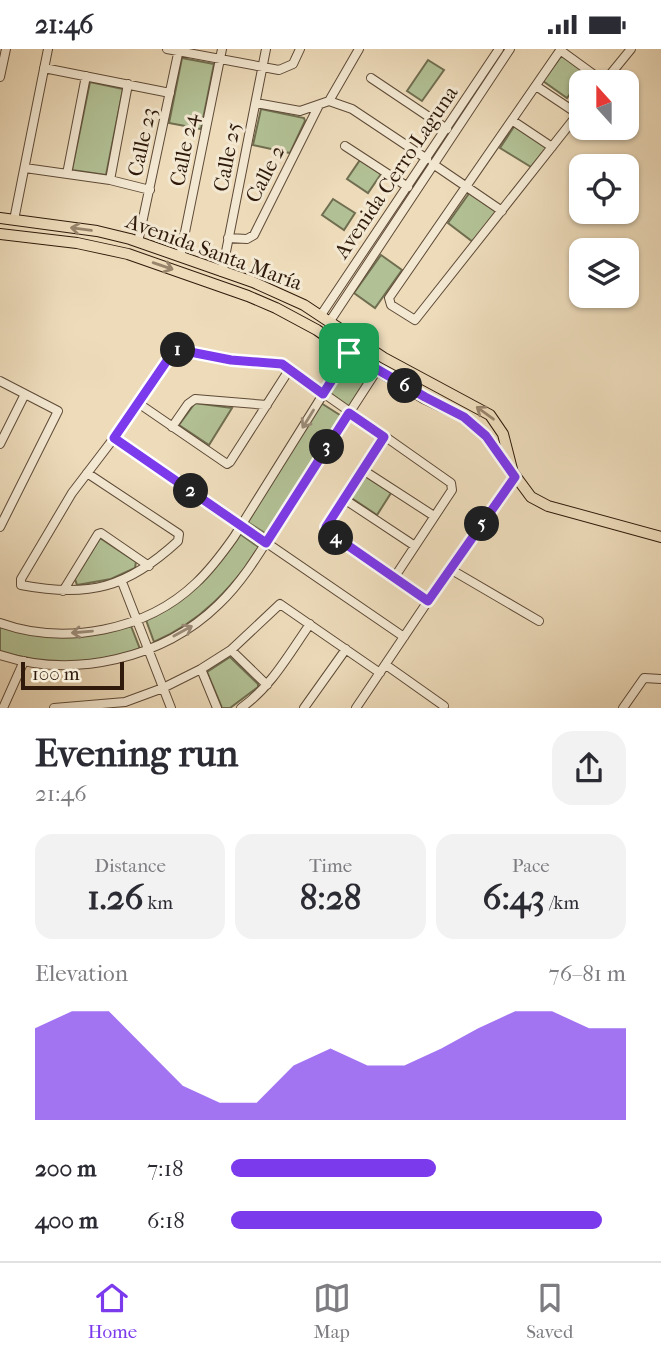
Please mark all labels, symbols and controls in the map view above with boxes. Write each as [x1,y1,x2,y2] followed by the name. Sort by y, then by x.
[35,9,93,40] text: 21:46
[569,70,639,140] north arrow
[569,70,639,308] map controls
[329,81,463,264] street label: Avenida Cerro Laguna
[123,105,161,179] street label: Calle 23
[165,111,203,188] street label: Calle 24
[209,120,245,194] street label: Calle 25
[240,141,290,207] street label: Calle 2
[569,154,639,224] button: locate
[122,209,306,295] street label: Avenida Santa María
[70,223,93,236] one-way arrow
[569,238,639,308] button: layers
[151,261,173,273] one-way arrow
[319,323,379,383] pin
[160,333,196,367] pin: 1
[330,334,368,372] icon: arrive
[174,338,181,360] text: 1
[388,369,422,403] pin: 6
[399,374,410,396] text: 6
[477,406,495,421] one-way arrow
[300,408,314,428] one-way arrow
[310,429,344,465] pin: 3
[323,435,330,457] text: 3
[174,473,208,509] pin: 2
[186,479,195,501] text: 2
[464,507,500,541] pin: 5
[477,512,486,534] text: 5
[318,521,354,555] pin: 4
[330,526,341,548] text: 4
[173,624,193,638] one-way arrow
[71,626,94,639] one-way arrow
[21,659,124,691] scale bar
[32,663,80,685] text: 100 m
[35,731,238,776] text: Evening run
[552,731,626,805] button: share
[35,780,87,807] text: 21:46
[94,855,166,877] text: Distance
[309,855,352,877] text: Time
[512,855,550,877] text: Pace
[87,877,143,918] text: 1.26
[300,877,361,918] text: 8:28
[482,877,545,918] text: 6:43
[143,892,173,914] text: km
[545,892,579,914] text: /km
[35,960,128,987] text: Elevation
[549,960,626,987] text: 76–81 m
[35,1155,96,1182] text: 200 m
[147,1155,183,1182] text: 7:18
[35,1207,98,1234] text: 400 m
[147,1207,185,1234] text: 6:18
[88,1279,137,1343] tab: Home
[313,1279,351,1343] tab: Map
[526,1279,573,1343] tab: Saved

